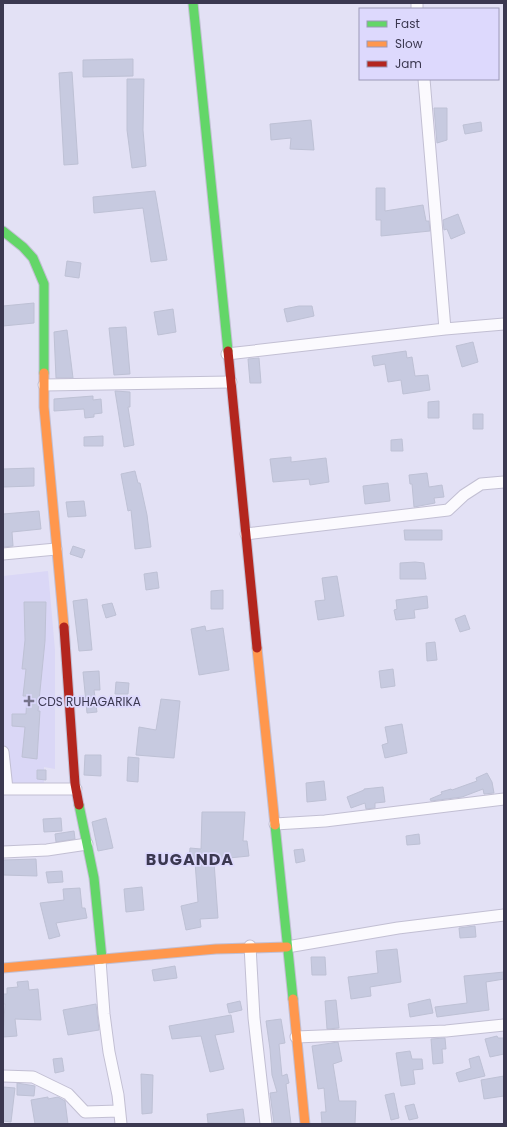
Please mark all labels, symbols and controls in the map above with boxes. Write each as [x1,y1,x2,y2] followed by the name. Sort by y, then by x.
[359,8,499,80] legend
[395,15,420,32] text: Fast
[395,35,423,52] text: Slow
[395,55,422,72] text: Jam
[38,693,141,710] place label: CDS RUHAGARIKA
[23,695,35,707] marker: CDS RUHAGARIKA
[146,848,234,871] district label: BUGANDA

